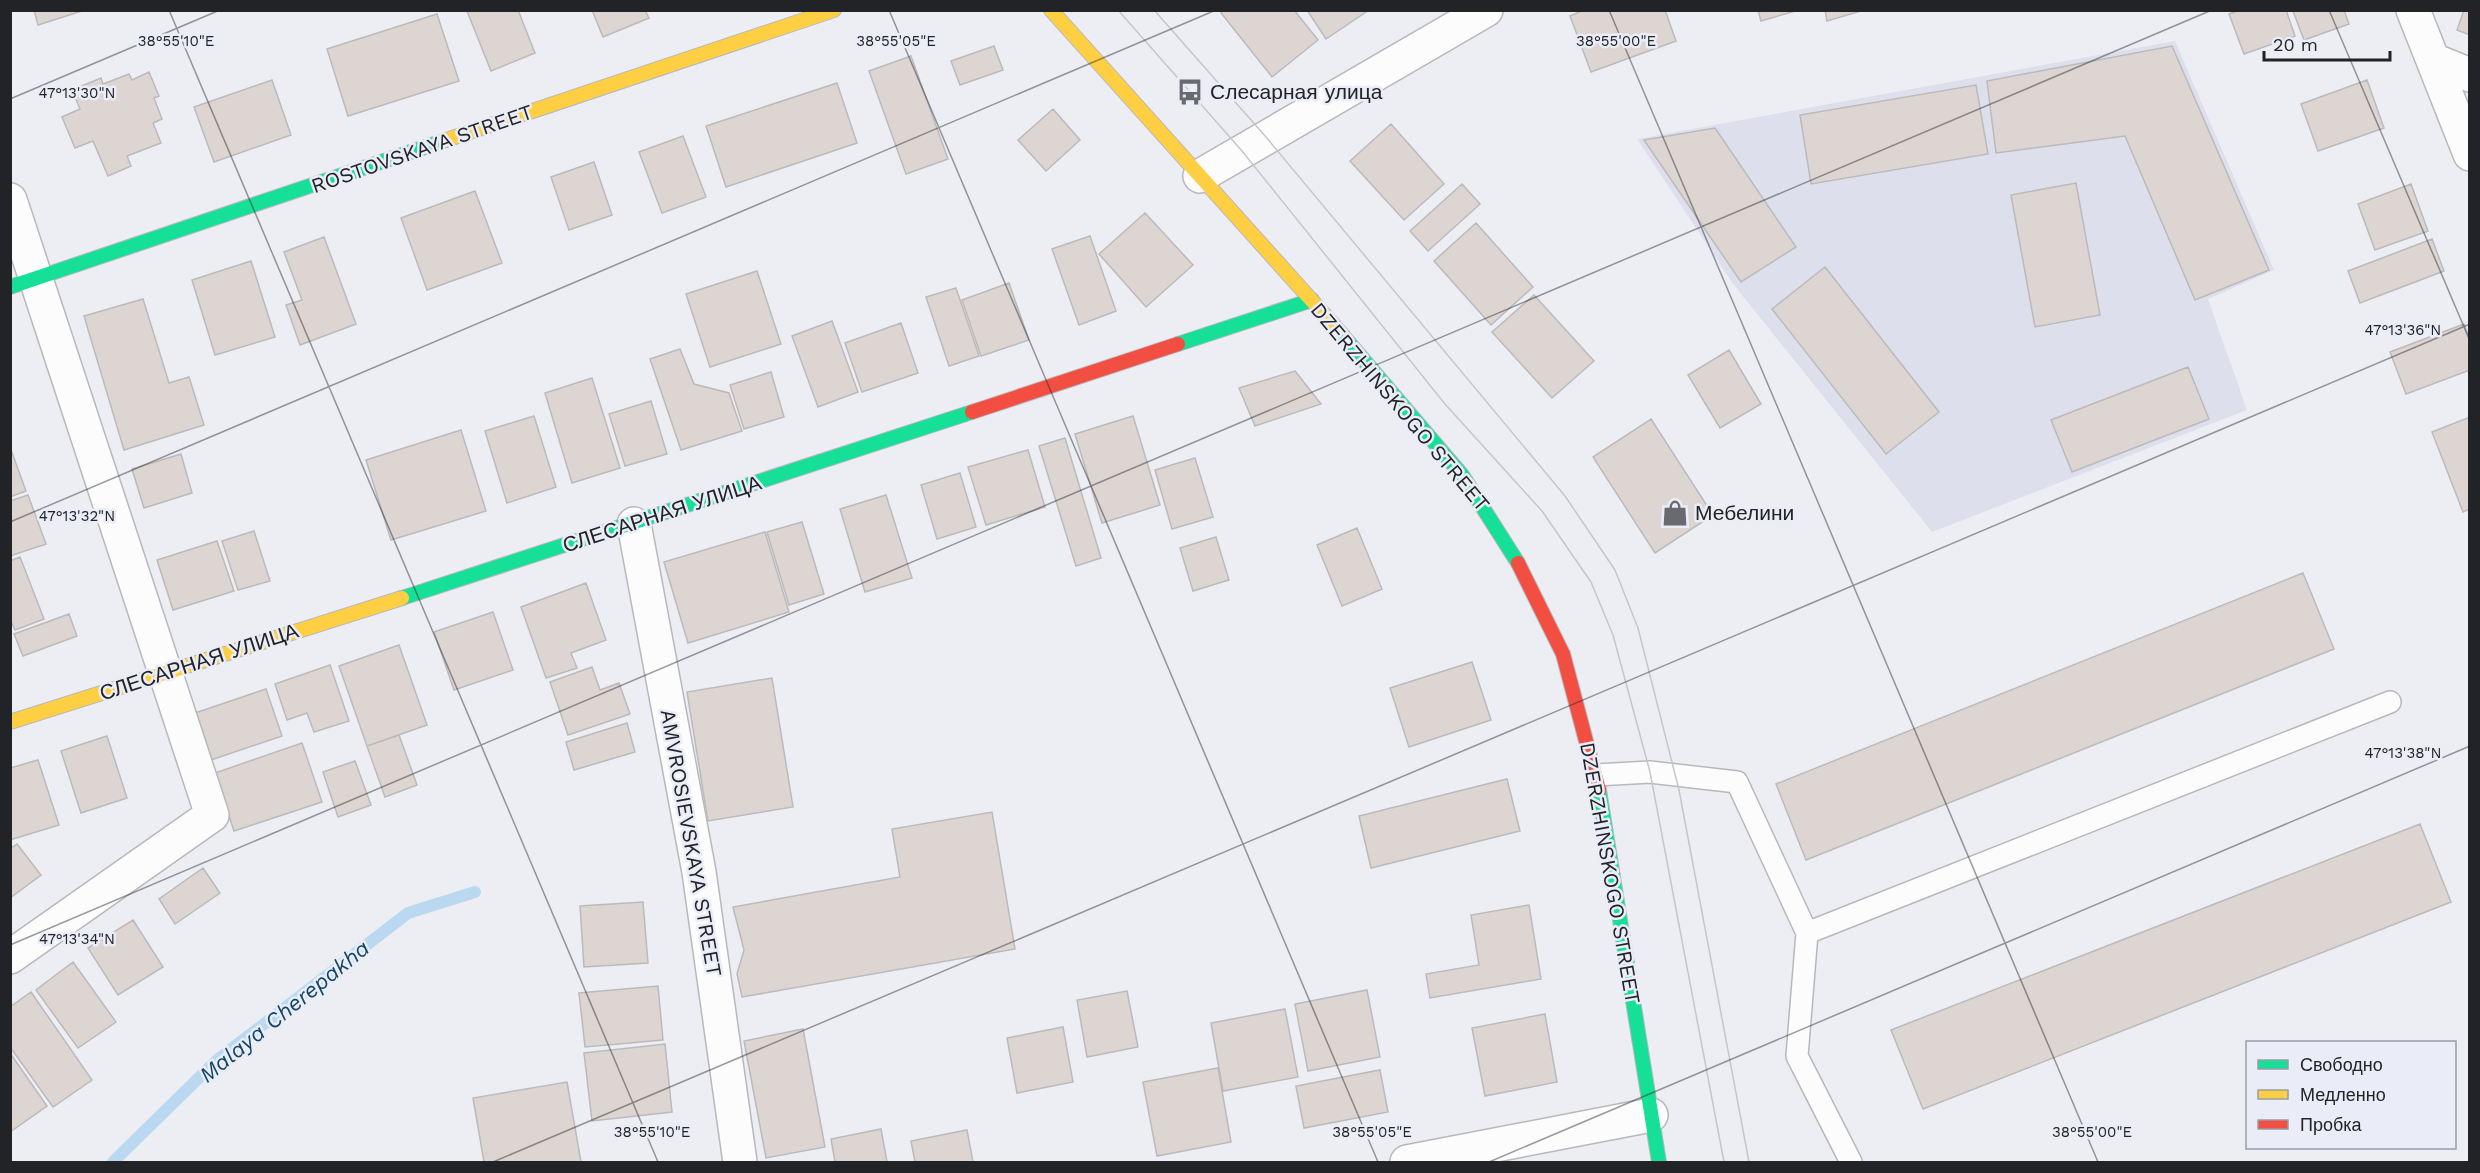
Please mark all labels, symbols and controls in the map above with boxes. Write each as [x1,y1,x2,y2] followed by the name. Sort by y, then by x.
[2264,24,2390,62] scale bar
[138,32,214,50] text: 38°55'10"E
[856,32,936,50] text: 38°55'05"E
[1576,32,1656,50] text: 38°55'00"E
[2273,34,2318,55] text: 20 m
[1175,77,1205,107] bus stop icon: Слесарная улица
[1210,79,1383,104] place label: Слесарная улица
[39,84,115,102] text: 47°13'30"N
[308,99,536,198] street label: ROSTOVSKAYA STREET
[1306,297,1495,516] street label: DZERZHINSKOGO STREET
[2365,321,2441,339] text: 47°13'36"N
[559,470,764,557] street label: СЛЕСАРНАЯ УЛИЦА
[1660,498,1690,528] shop icon: Мебелини
[1695,500,1794,525] place label: Мебелини
[39,507,115,525] text: 47°13'32"N
[96,618,301,705] street label: СЛЕСАРНАЯ УЛИЦА
[656,707,727,979] street label: AMVROSIEVSKAYA STREET
[1575,740,1646,1006] street label: DZERZHINSKOGO STREET
[2365,744,2441,762] text: 47°13'38"N
[39,930,115,948] text: 47°13'34"N
[194,935,374,1088] water label: Malaya Cherepakha
[2246,1041,2456,1149] legend
[2300,1054,2383,1075] text: Свободно
[2300,1084,2386,1105] text: Медленно
[2300,1114,2363,1135] text: Пробка
[614,1123,690,1141] text: 38°55'10"E
[1332,1123,1412,1141] text: 38°55'05"E
[2052,1123,2132,1141] text: 38°55'00"E

